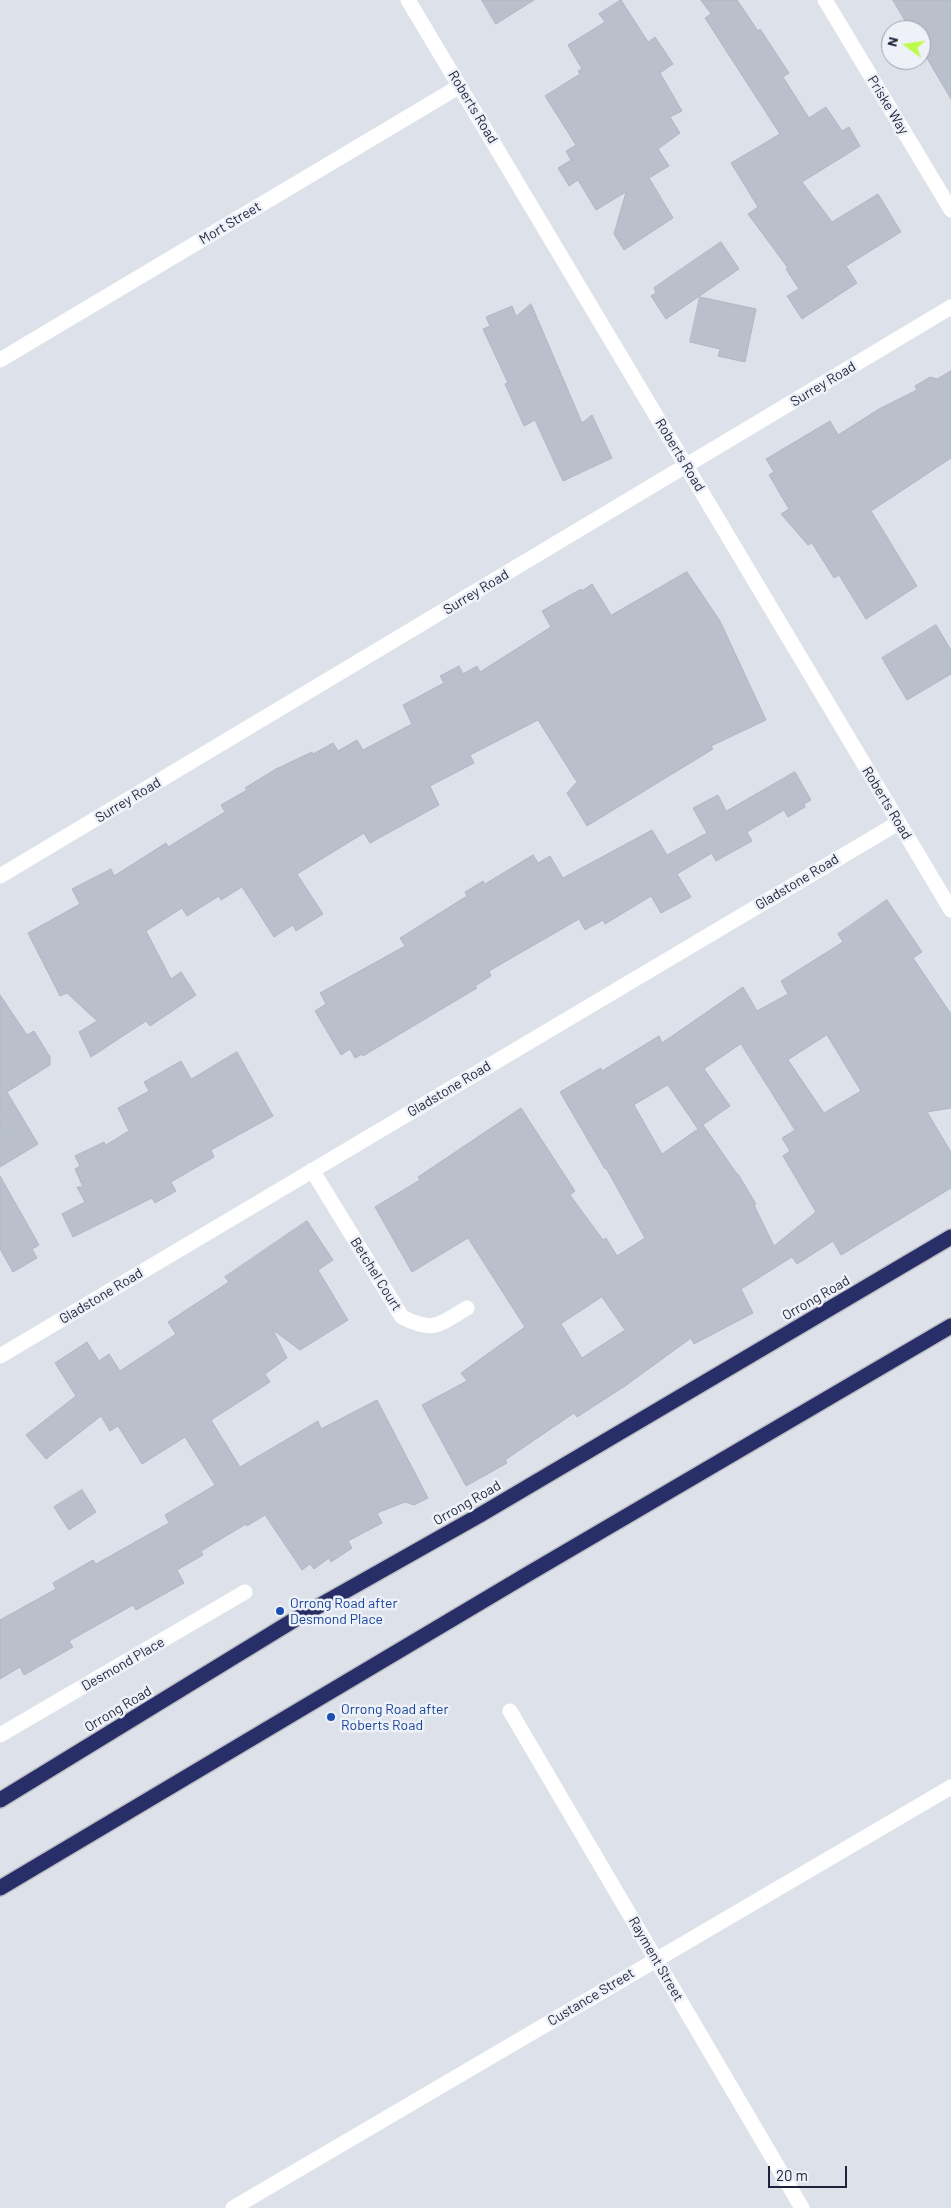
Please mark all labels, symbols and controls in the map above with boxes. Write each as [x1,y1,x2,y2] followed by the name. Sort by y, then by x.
[881,20,931,70] north arrow
[883,35,901,48] text: N
[445,68,501,146] street label: Roberts Road
[864,72,912,138] street label: Priske Way
[196,198,264,248] street label: Mort Street
[787,358,859,410] street label: Surrey Road
[652,416,708,494] street label: Roberts Road
[440,566,512,618] street label: Surrey Road
[859,764,915,842] street label: Roberts Road
[92,774,164,826] street label: Surrey Road
[752,850,842,914] street label: Gladstone Road
[404,1057,494,1121] street label: Gladstone Road
[347,1234,405,1314] street label: Betchel Court
[56,1264,146,1328] street label: Gladstone Road
[779,1272,853,1324] street label: Orrong Road
[430,1477,504,1529] street label: Orrong Road
[290,1595,398,1628] place label: Orrong Road after Desmond Place
[274,1605,286,1617] marker: Orrong Road after Desmond Place
[78,1633,168,1695] street label: Desmond Place
[81,1682,155,1736] street label: Orrong Road
[341,1701,449,1734] place label: Orrong Road after Roberts Road
[325,1711,337,1723] marker: Orrong Road after Roberts Road
[625,1914,687,2004] street label: Rayment Street
[545,1965,637,2029] street label: Custance Street
[771,2156,850,2188] scale bar
[776,2166,808,2184] text: 20 m

